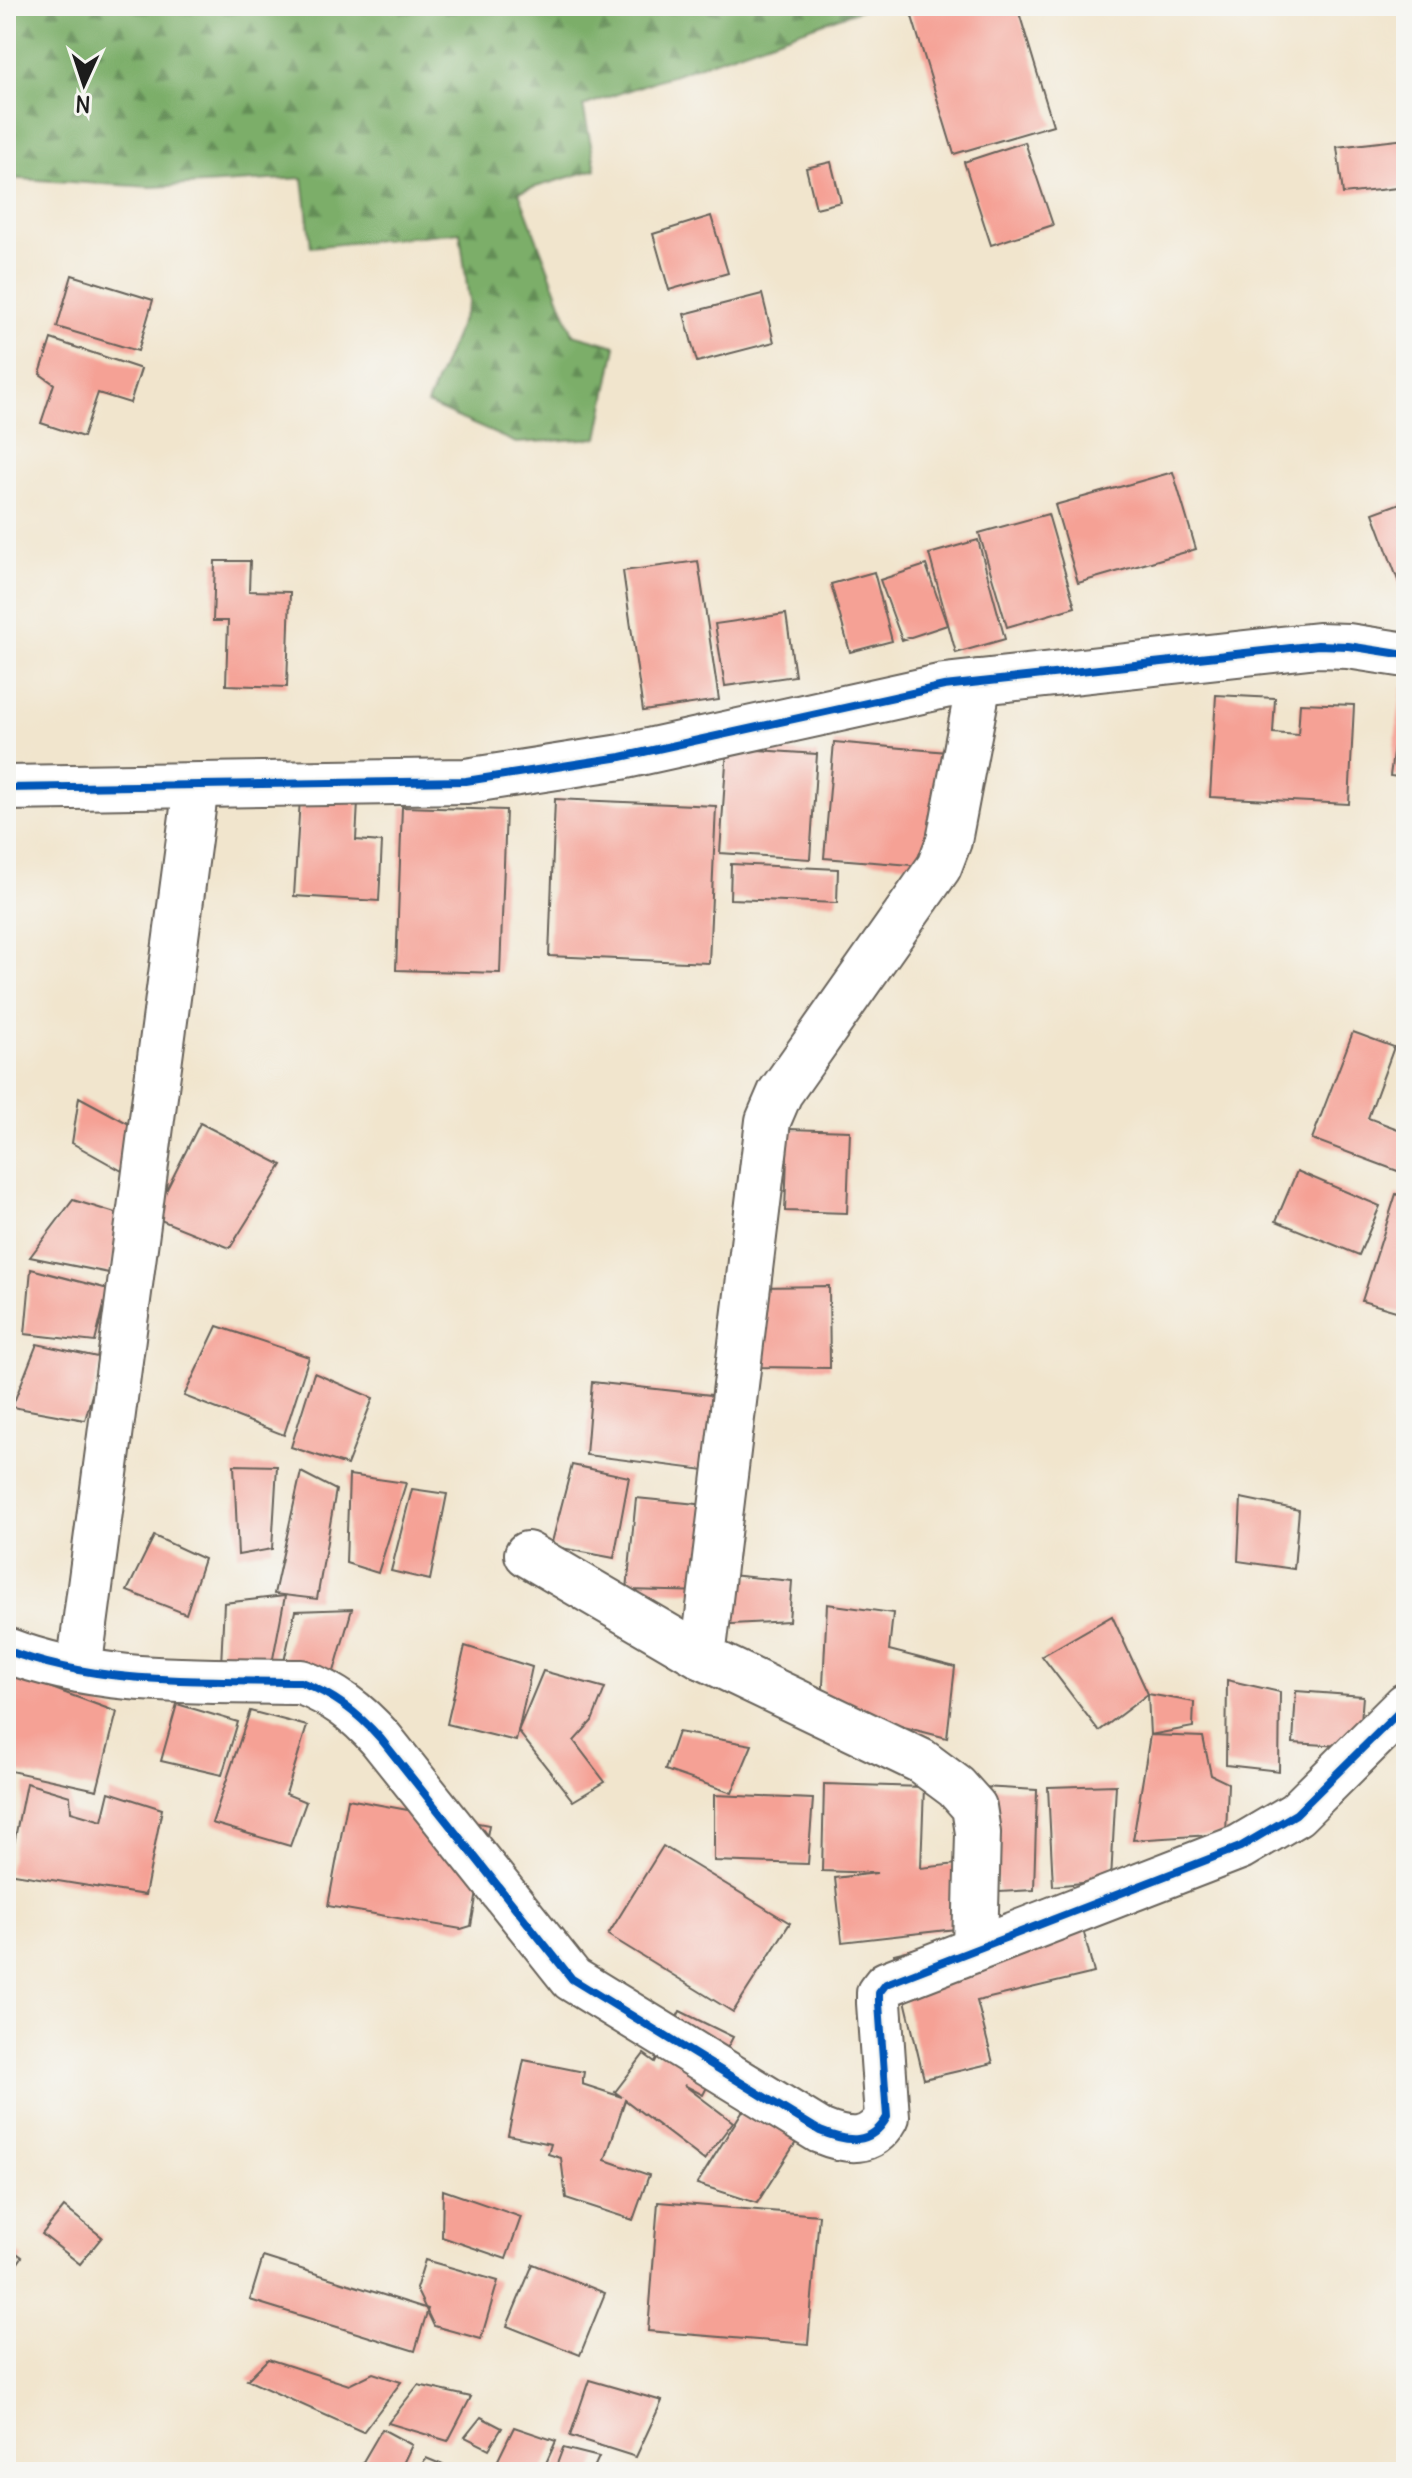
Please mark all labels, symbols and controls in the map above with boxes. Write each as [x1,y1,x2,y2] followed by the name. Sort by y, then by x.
[44,44,124,124] north arrow
[75,90,91,118] text: N

